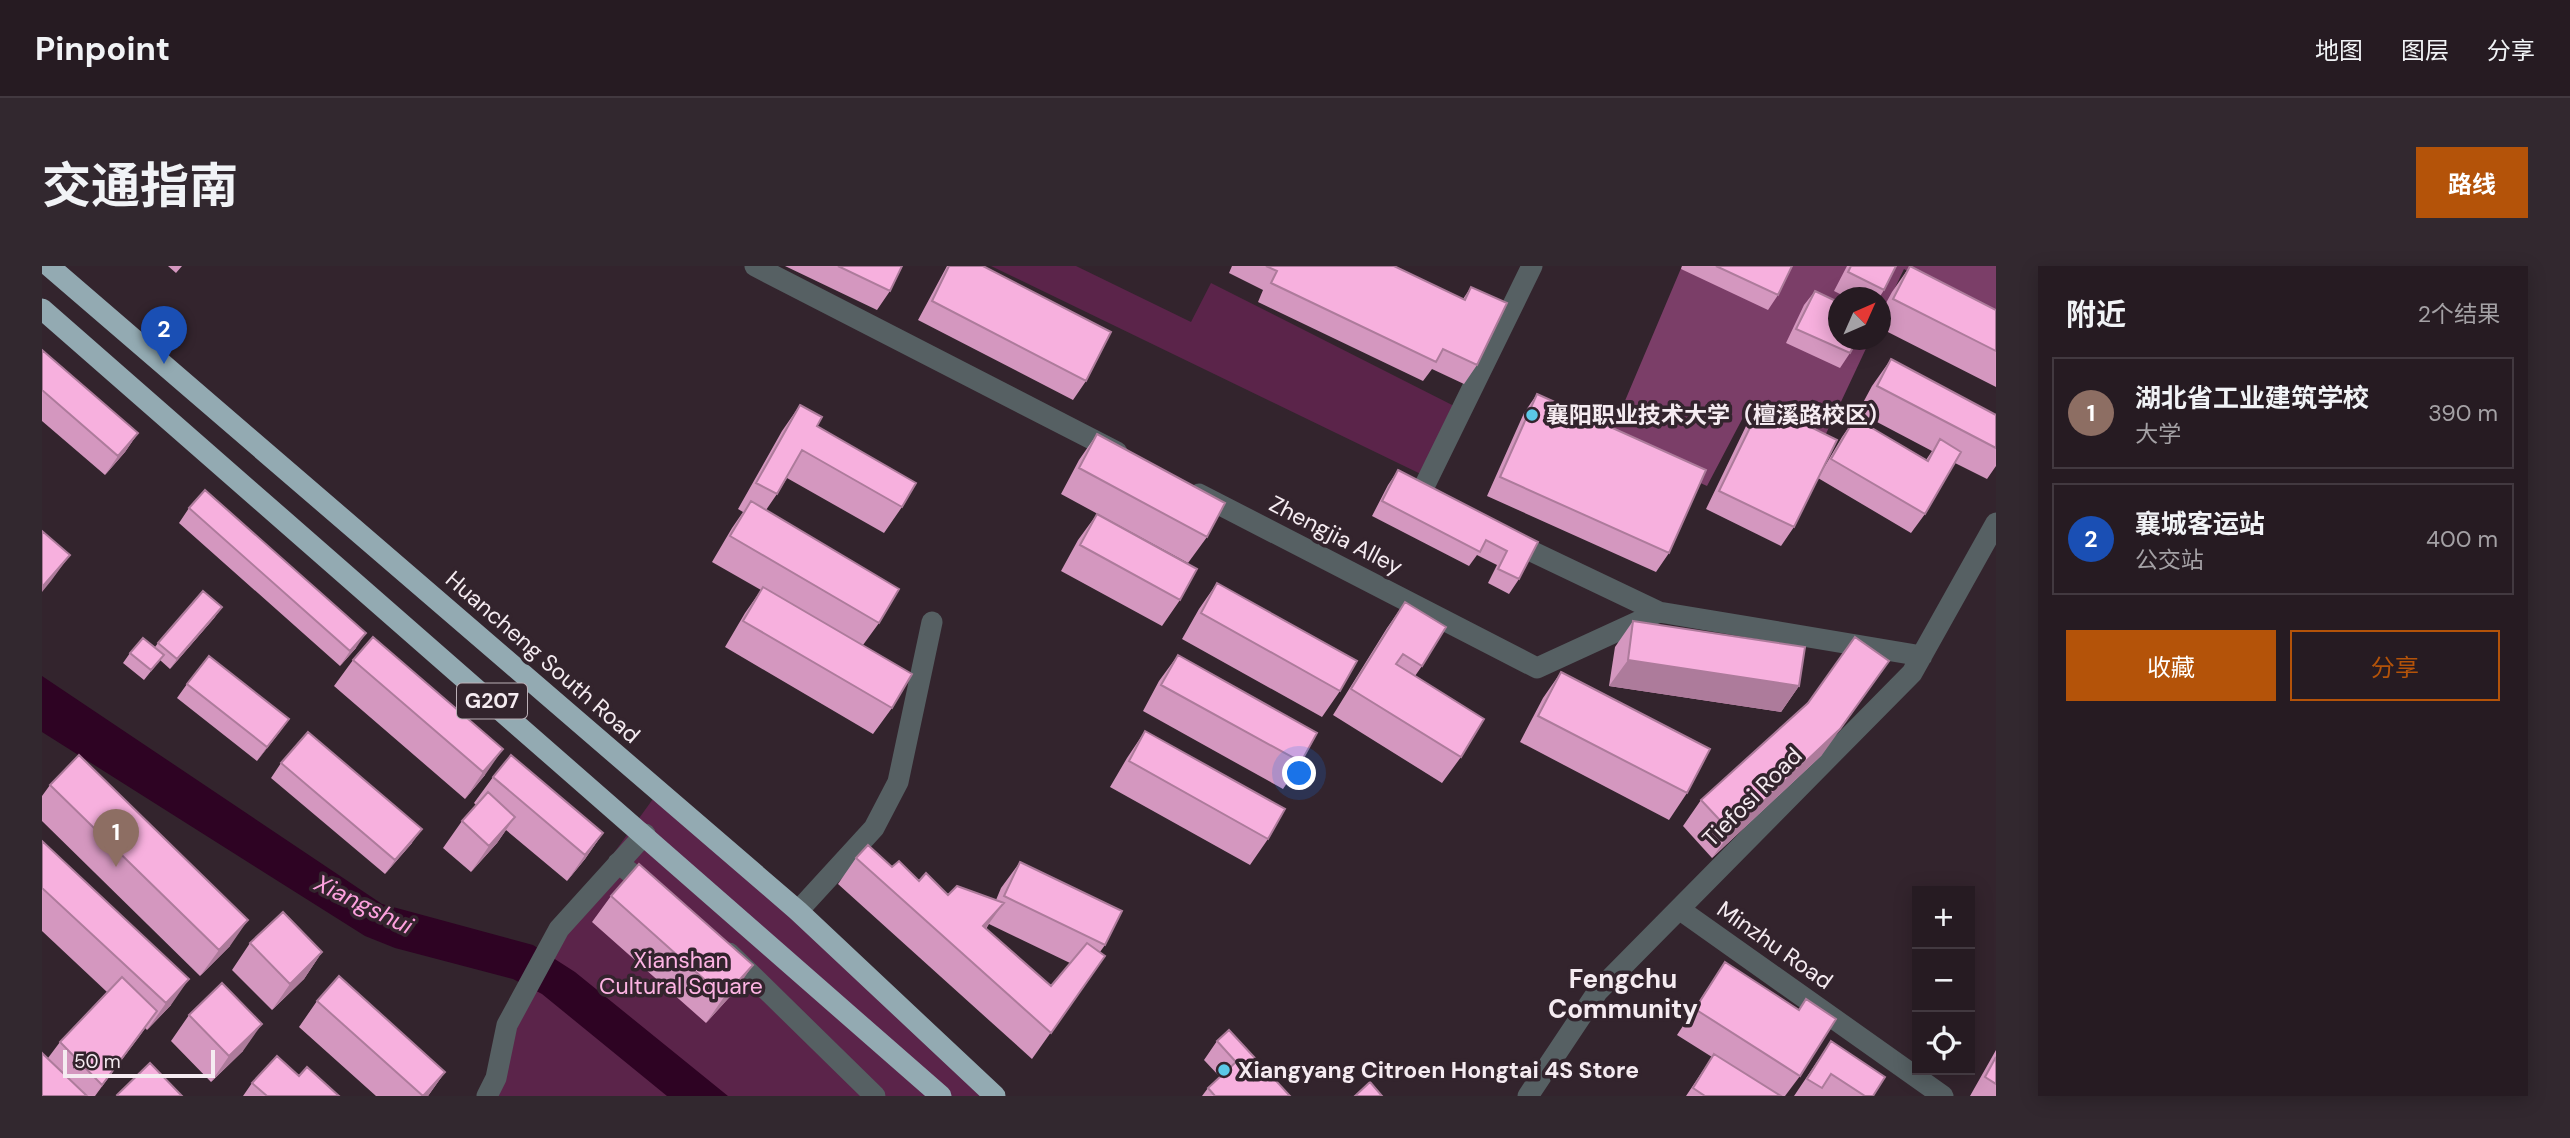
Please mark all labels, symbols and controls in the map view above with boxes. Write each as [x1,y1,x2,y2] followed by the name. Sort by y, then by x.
[35,27,170,70] text: Pinpoint
[2315,35,2363,66] text: 地图
[2401,35,2449,66] text: 图层
[2487,35,2535,66] text: 分享
[2416,147,2528,218] button: 路线
[42,154,238,218] text: 交通指南
[1828,287,1891,350] north arrow
[2066,295,2126,334] text: 附近
[2418,299,2500,329] text: 2个结果
[141,306,187,364] pin: 2
[2135,381,2369,415] text: 湖北省工业建筑学校
[2087,398,2095,428] text: 1
[2428,398,2498,428] text: 390 m
[1546,400,1891,430] place label: 襄阳职业技术大学（檀溪路校区）
[1524,407,1540,423] marker: 襄阳职业技术大学（檀溪路校区）
[2135,419,2181,449] text: 大学
[1264,489,1408,582] street label: Zhengjia Alley
[2135,507,2265,541] text: 襄城客运站
[2084,524,2098,554] text: 2
[2426,524,2498,554] text: 400 m
[2135,545,2204,575] text: 公交站
[439,564,647,750] street label: Huancheng South Road
[2066,630,2276,701] button: 收藏
[2290,630,2500,701] button: 分享
[457,684,527,718] road number: G207
[1696,741,1808,853] street label: Tiefosi Road
[1282,756,1316,790] your location
[93,809,139,867] pin: 1
[309,866,420,942] water label: Xiangshui
[1912,886,1975,1075] map controls
[1912,886,1975,949] button: +
[1711,894,1839,996] street label: Minzhu Road
[599,945,763,1001] park label: Xianshan Cultural Square
[1912,949,1975,1012] button: −
[1548,962,1698,1026] district label: Fengchu Community
[1912,1012,1975,1075] button: locate
[63,1047,215,1079] scale bar
[74,1049,121,1074] text: 50 m
[1238,1055,1639,1085] place label: Xiangyang Citroen Hongtai 4S Store
[1216,1062,1232,1078] marker: Xiangyang Citroen Hongtai 4S Store

